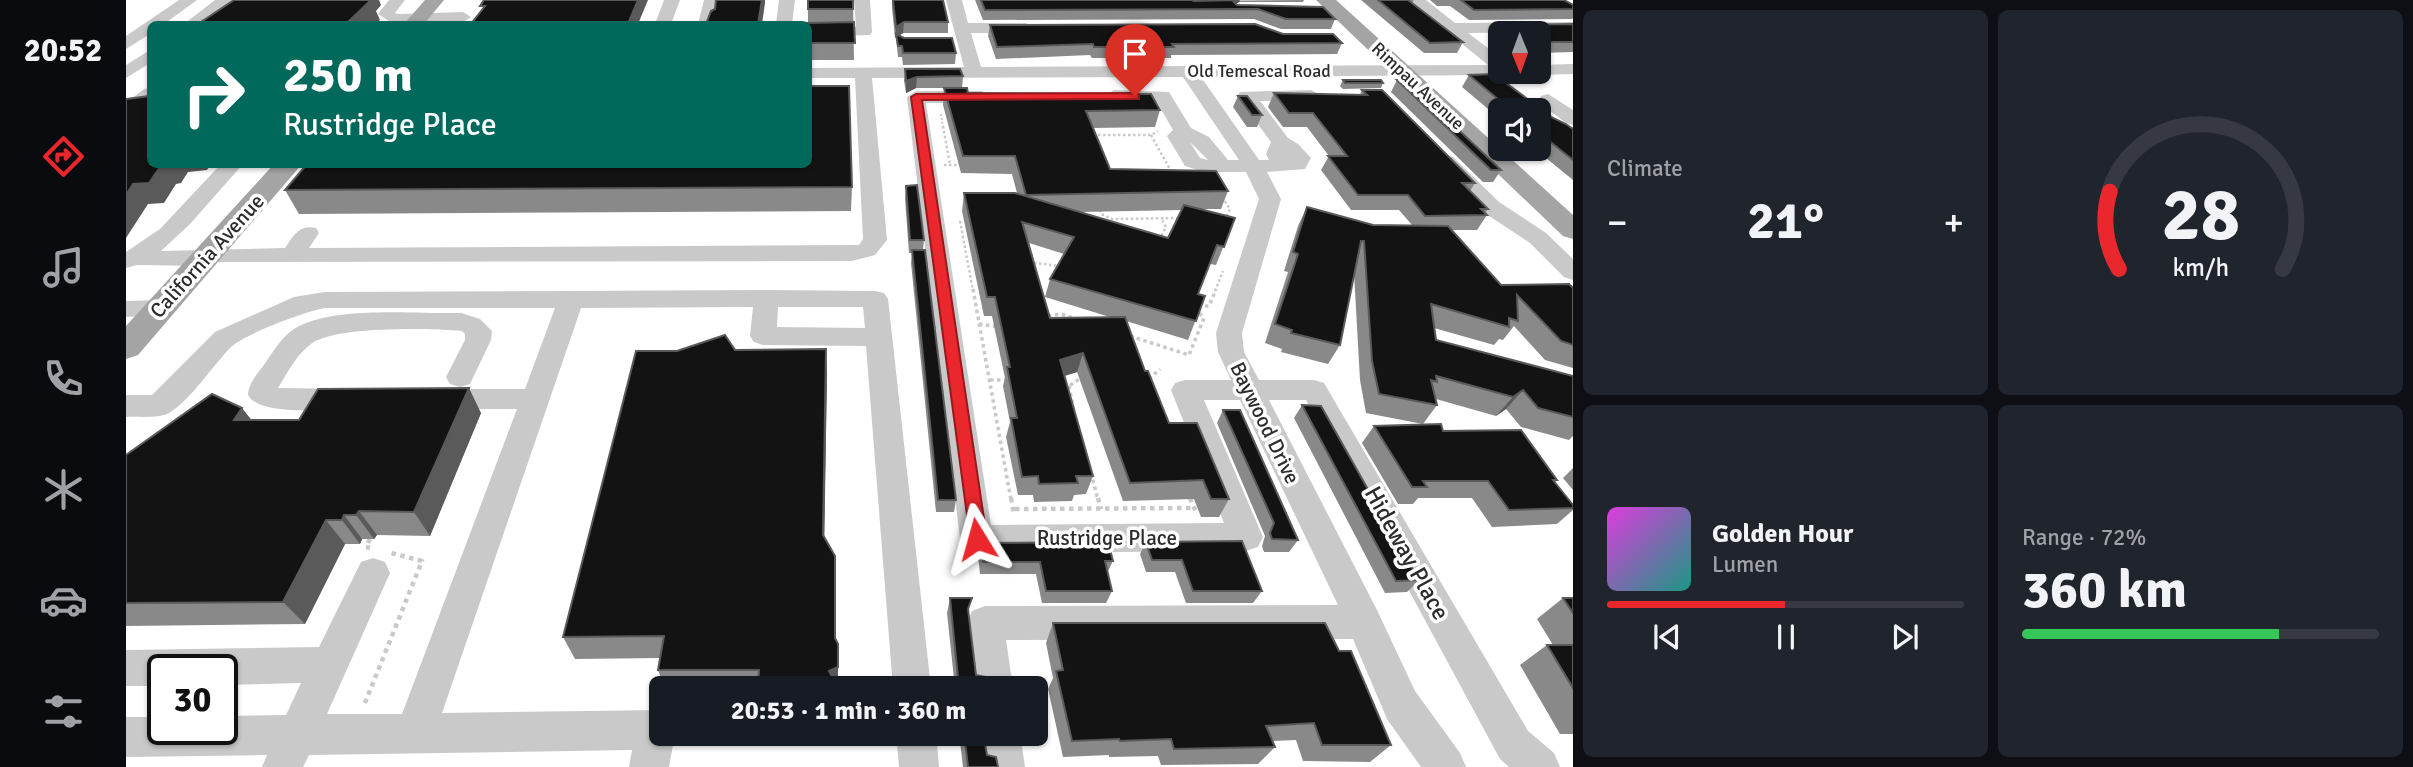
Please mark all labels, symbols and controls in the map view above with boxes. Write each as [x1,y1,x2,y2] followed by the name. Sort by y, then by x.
[1488,21,1550,84] north arrow
[1488,21,1551,161] map controls
[1105,24,1165,96] pin
[24,31,102,70] text: 20:52
[1116,35,1154,73] icon: arrive
[1367,37,1469,135] street label: Rimpau Avenue
[283,45,413,105] text: 250 m
[168,49,259,140] icon: right
[1187,60,1331,82] street label: Old Temescal Road
[1488,98,1551,161] button: sound
[283,105,497,144] text: Rustridge Place
[39,132,88,181] icon: directions
[1607,154,1683,183] text: Climate
[2161,171,2240,260] text: 28
[144,188,270,324] street label: California Avenue
[1747,189,1824,253] text: 21°
[1607,199,1628,246] text: −
[1943,199,1964,246] text: +
[39,243,88,292] icon: music
[2172,251,2229,282] text: km/h
[39,354,88,403] icon: phone
[1224,358,1306,488] street label: Baywood Drive
[39,465,88,514] icon: climate
[1358,481,1456,625] street label: Hideway Place
[940,502,1014,576] position arrow
[1712,518,1853,550] text: Golden Hour
[2022,523,2146,552] text: Range · 72%
[1037,525,1177,551] street label: Rustridge Place
[1712,550,1778,579] text: Lumen
[2022,558,2187,622] text: 360 km
[39,576,88,625] icon: car
[1648,618,1686,656] icon: previous
[1767,618,1805,656] icon: pause
[1886,618,1924,656] icon: next
[147,654,238,745] speed limit sign: 30
[39,687,88,736] icon: filters
[731,695,966,727] text: 20:53 · 1 min · 360 m

